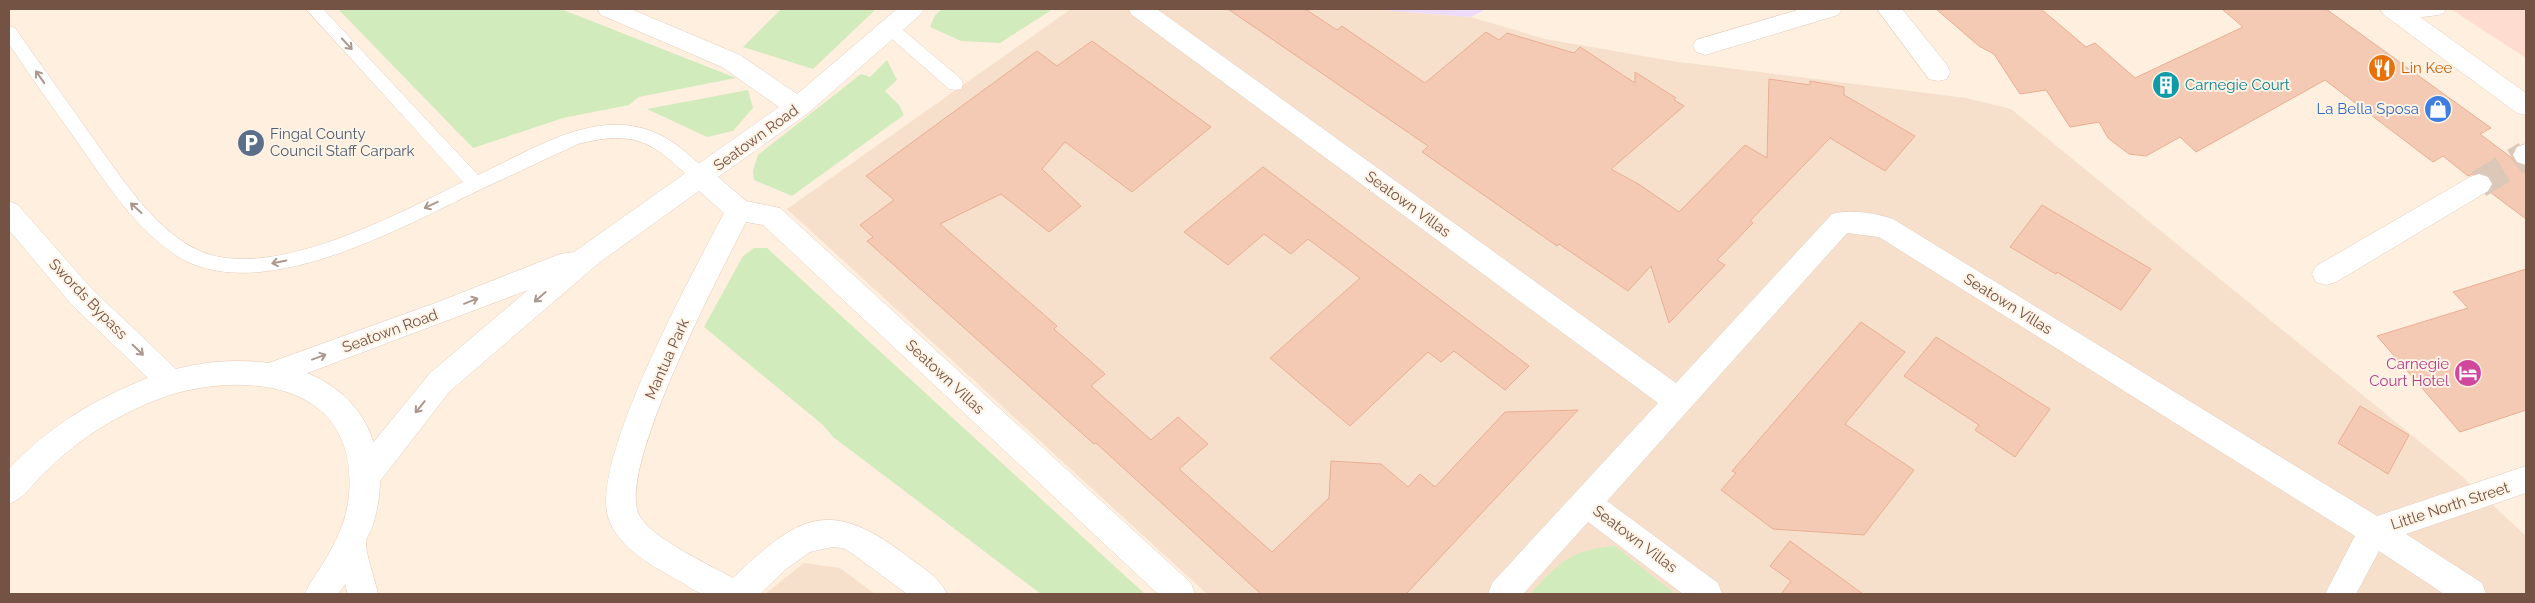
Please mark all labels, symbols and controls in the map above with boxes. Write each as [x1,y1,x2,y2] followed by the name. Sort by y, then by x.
[341,38,353,51] one-way arrow
[2367,53,2397,83] restaurant icon: Lin Kee
[2401,59,2453,77] place label: Lin Kee
[35,70,45,84] one-way arrow
[2151,70,2181,100] building icon: Carnegie Court
[2185,76,2290,94] place label: Carnegie Court
[2423,94,2453,124] shop icon: La Bella Sposa
[2317,100,2419,118] place label: La Bella Sposa
[710,101,802,175] street label: Seatown Road
[270,125,415,160] place label: Fingal County Council Staff Carpark
[236,128,266,158] parking icon: Fingal County Council Staff Carpark
[1362,167,1454,241] street label: Seatown Villas
[424,201,439,210] one-way arrow
[129,202,142,214] one-way arrow
[45,255,131,343] street label: Swords Bypass
[272,258,288,267] one-way arrow
[1960,270,2056,338] street label: Seatown Villas
[533,291,546,303] one-way arrow
[463,296,478,305] one-way arrow
[340,305,440,357] street label: Seatown Road
[641,316,693,402] street label: Mantua Park
[902,336,988,418] street label: Seatown Villas
[132,344,144,356] one-way arrow
[311,352,326,361] one-way arrow
[2369,355,2450,390] place label: Carnegie Court Hotel
[2453,358,2483,388] hotel icon: Carnegie Court Hotel
[415,400,426,413] one-way arrow
[2388,478,2512,534] street label: Little North Street
[1589,501,1681,577] street label: Seatown Villas

